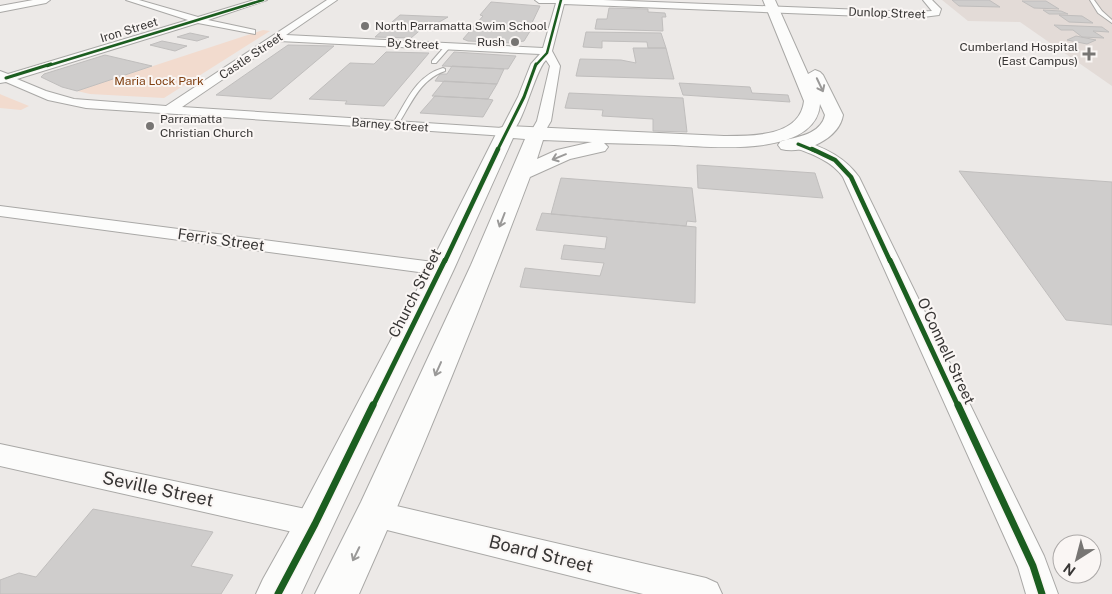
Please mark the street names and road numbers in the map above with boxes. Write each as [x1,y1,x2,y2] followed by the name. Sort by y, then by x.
[848,5,926,21] street label: Dunlop Street
[98,14,160,45] street label: Iron Street
[217,29,286,82] street label: Castle Street
[386,36,440,52] street label: By Street
[351,115,429,135] street label: Barney Street
[177,225,266,254] street label: Ferris Street
[385,245,444,340] street label: Church Street
[914,295,979,407] street label: O'Connell Street
[101,466,216,511] street label: Seville Street
[487,530,595,577] street label: Board Street

